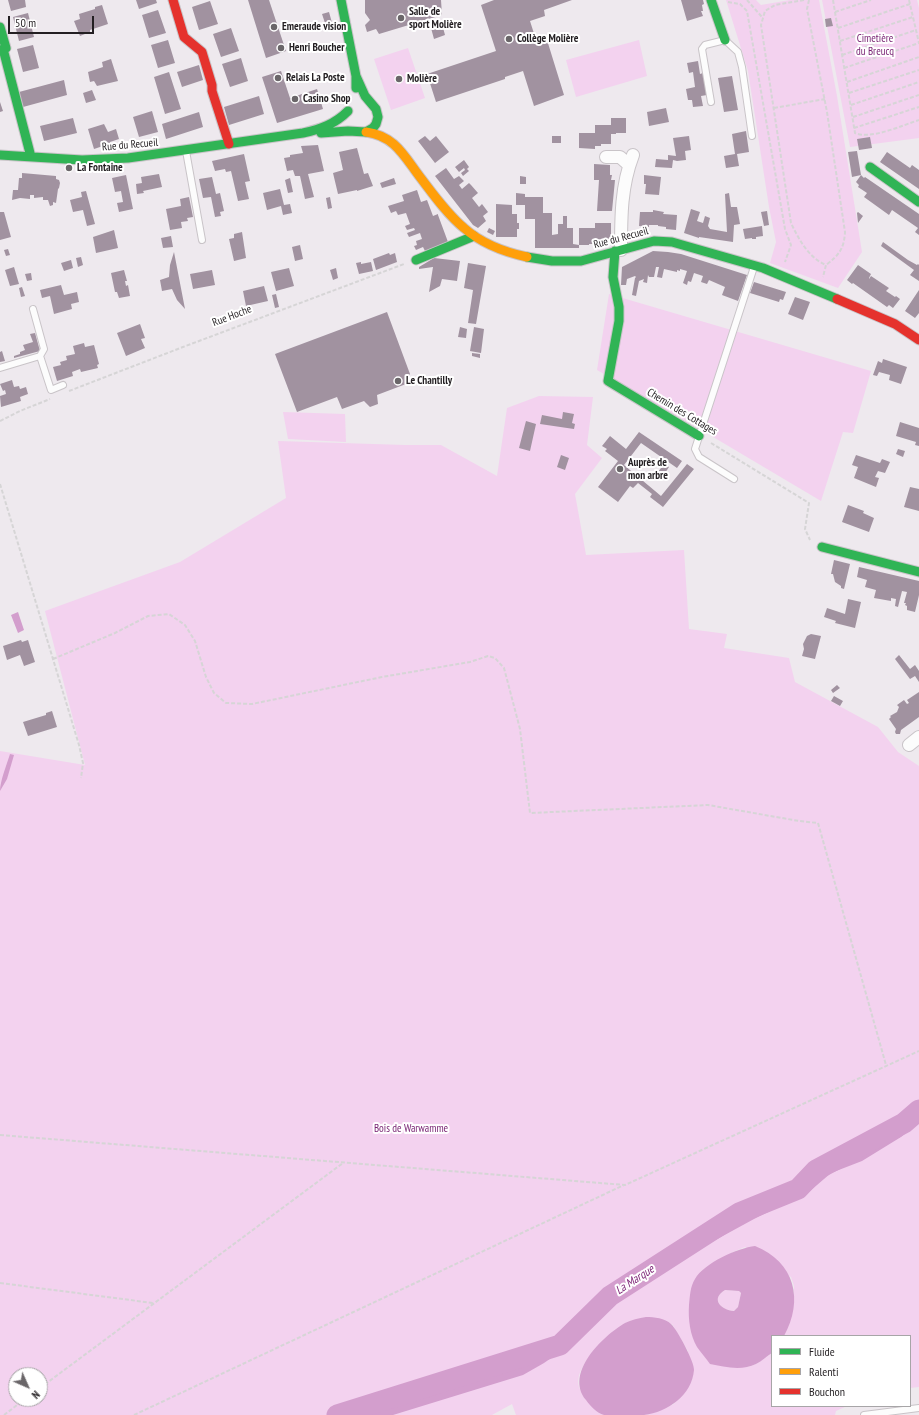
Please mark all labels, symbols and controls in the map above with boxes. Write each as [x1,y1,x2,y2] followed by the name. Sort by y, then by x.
[409,5,462,31] place label: Salle de sport Molière
[10,8,96,34] scale bar
[396,13,406,23] marker: Salle de sport Molière
[15,15,36,30] text: 50 m
[282,20,346,34] place label: Emeraude vision
[269,22,279,32] marker: Emeraude vision
[517,32,578,46] place label: Collège Molière
[856,32,894,58] park label: Cimetière du Breucq
[504,34,514,44] marker: Collège Molière
[289,41,344,55] place label: Henri Boucher
[276,43,286,53] marker: Henri Boucher
[286,71,345,85] place label: Relais La Poste
[407,72,437,86] place label: Molière
[273,73,283,83] marker: Relais La Poste
[394,74,404,84] marker: Molière
[303,92,350,106] place label: Casino Shop
[290,94,300,104] marker: Casino Shop
[101,136,159,154] street label: Rue du Recueil
[77,161,123,175] place label: La Fontaine
[64,163,74,173] marker: La Fontaine
[592,224,650,252] street label: Rue du Recueil
[211,303,253,329] street label: Rue Hoche
[406,374,452,388] place label: Le Chantilly
[393,376,403,386] marker: Le Chantilly
[645,386,719,438] street label: Chemin des Cottages
[628,456,668,482] place label: Auprès de mon arbre
[615,464,625,474] marker: Auprès de mon arbre
[374,1122,448,1136] park label: Bois de Warwamme
[613,1262,657,1298] water label: La Marque
[771,1335,911,1407] legend
[809,1344,835,1359] text: Fluide
[809,1364,838,1379] text: Ralenti
[8,1367,48,1407] north arrow
[809,1384,845,1399] text: Bouchon
[29,1388,43,1402] text: N

